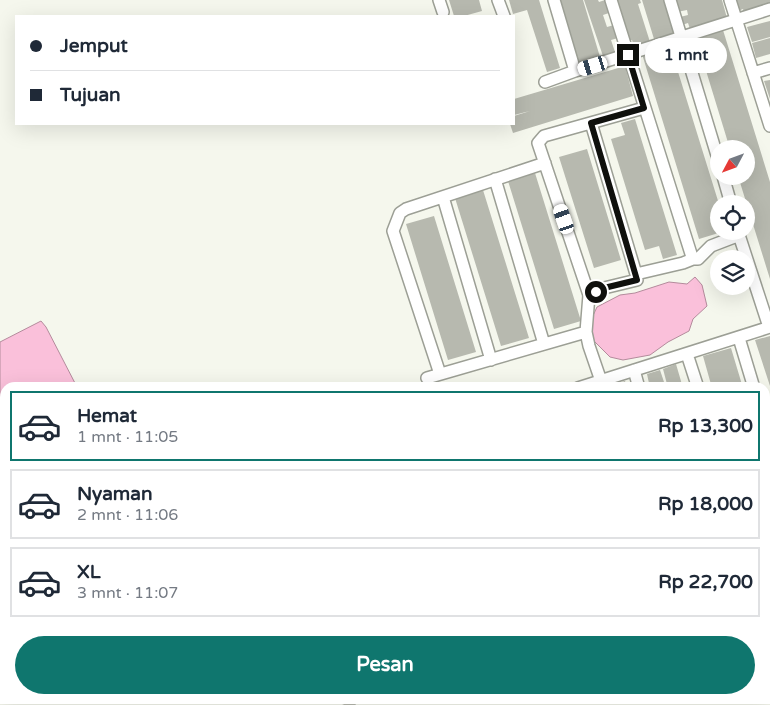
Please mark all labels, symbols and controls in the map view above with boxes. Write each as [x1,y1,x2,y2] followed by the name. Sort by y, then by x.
[60,35,128,57] text: Jemput
[646,38,728,72] callout: 1 mnt
[617,44,639,66] route end
[664,45,708,65] text: 1 mnt
[576,54,609,78] car
[60,84,121,106] text: Tujuan
[710,140,755,185] north arrow
[710,140,755,295] map controls
[710,195,755,240] button: locate
[552,202,575,236] car
[710,250,755,295] button: layers
[585,281,607,303] route start
[17,404,62,449] icon: car
[77,405,137,427] text: Hemat
[658,415,753,437] text: Rp 13,300
[77,427,178,447] text: 1 mnt · 11:05
[17,482,62,527] icon: car
[77,483,153,505] text: Nyaman
[658,493,753,515] text: Rp 18,000
[77,505,178,525] text: 2 mnt · 11:06
[17,560,62,605] icon: car
[77,561,101,583] text: XL
[658,571,753,593] text: Rp 22,700
[77,583,178,603] text: 3 mnt · 11:07
[15,636,755,694] button: Pesan

